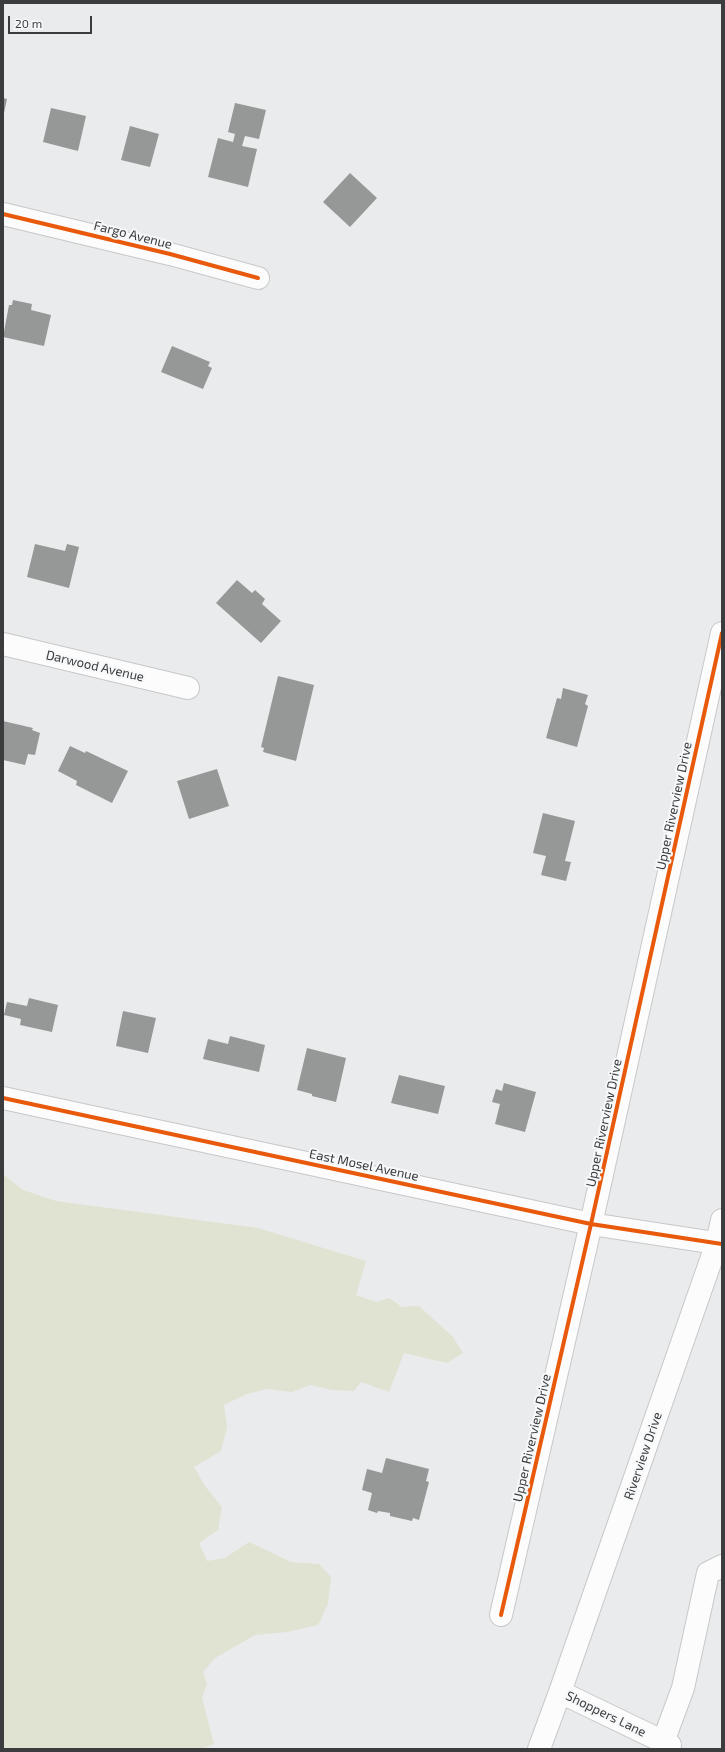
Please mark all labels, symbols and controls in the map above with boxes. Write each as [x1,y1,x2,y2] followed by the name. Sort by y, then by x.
[10,8,94,34] scale bar
[15,16,42,30] text: 20 m
[92,218,174,252] street label: Fargo Avenue
[44,647,146,685] street label: Darwood Avenue
[653,740,695,872] street label: Upper Riverview Drive
[583,1057,625,1189] street label: Upper Riverview Drive
[308,1146,420,1184] street label: East Mosel Avenue
[510,1373,554,1503] street label: Upper Riverview Drive
[621,1410,665,1502] street label: Riverview Drive
[563,1688,649,1740] street label: Shoppers Lane

